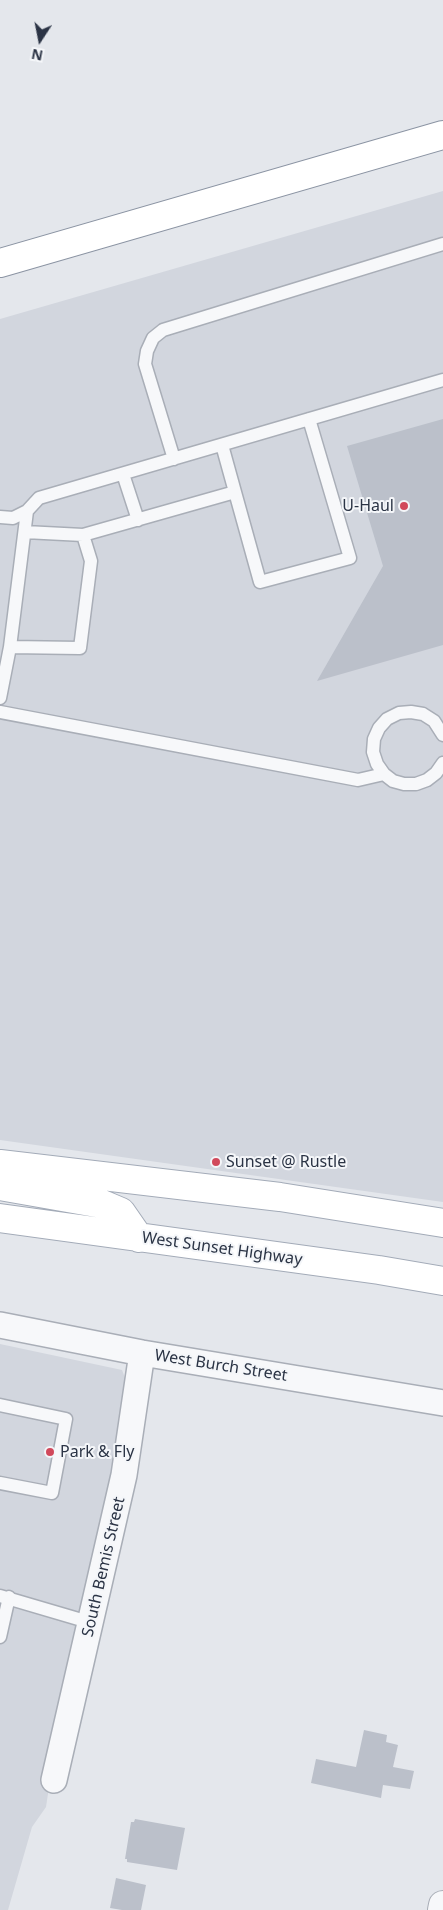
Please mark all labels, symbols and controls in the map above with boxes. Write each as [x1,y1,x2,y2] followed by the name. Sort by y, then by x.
[15,15,65,65] north arrow
[30,45,44,66] text: N
[342,496,394,516] place label: U-Haul
[398,500,410,512] marker: U-Haul
[226,1152,346,1172] place label: Sunset @ Rustle
[210,1156,222,1168] marker: Sunset @ Rustle
[141,1228,303,1270] street label: West Sunset Highway
[153,1346,289,1386] street label: West Burch Street
[60,1442,134,1462] place label: Park & Fly
[44,1446,56,1458] marker: Park & Fly
[79,1495,129,1639] street label: South Bemis Street

